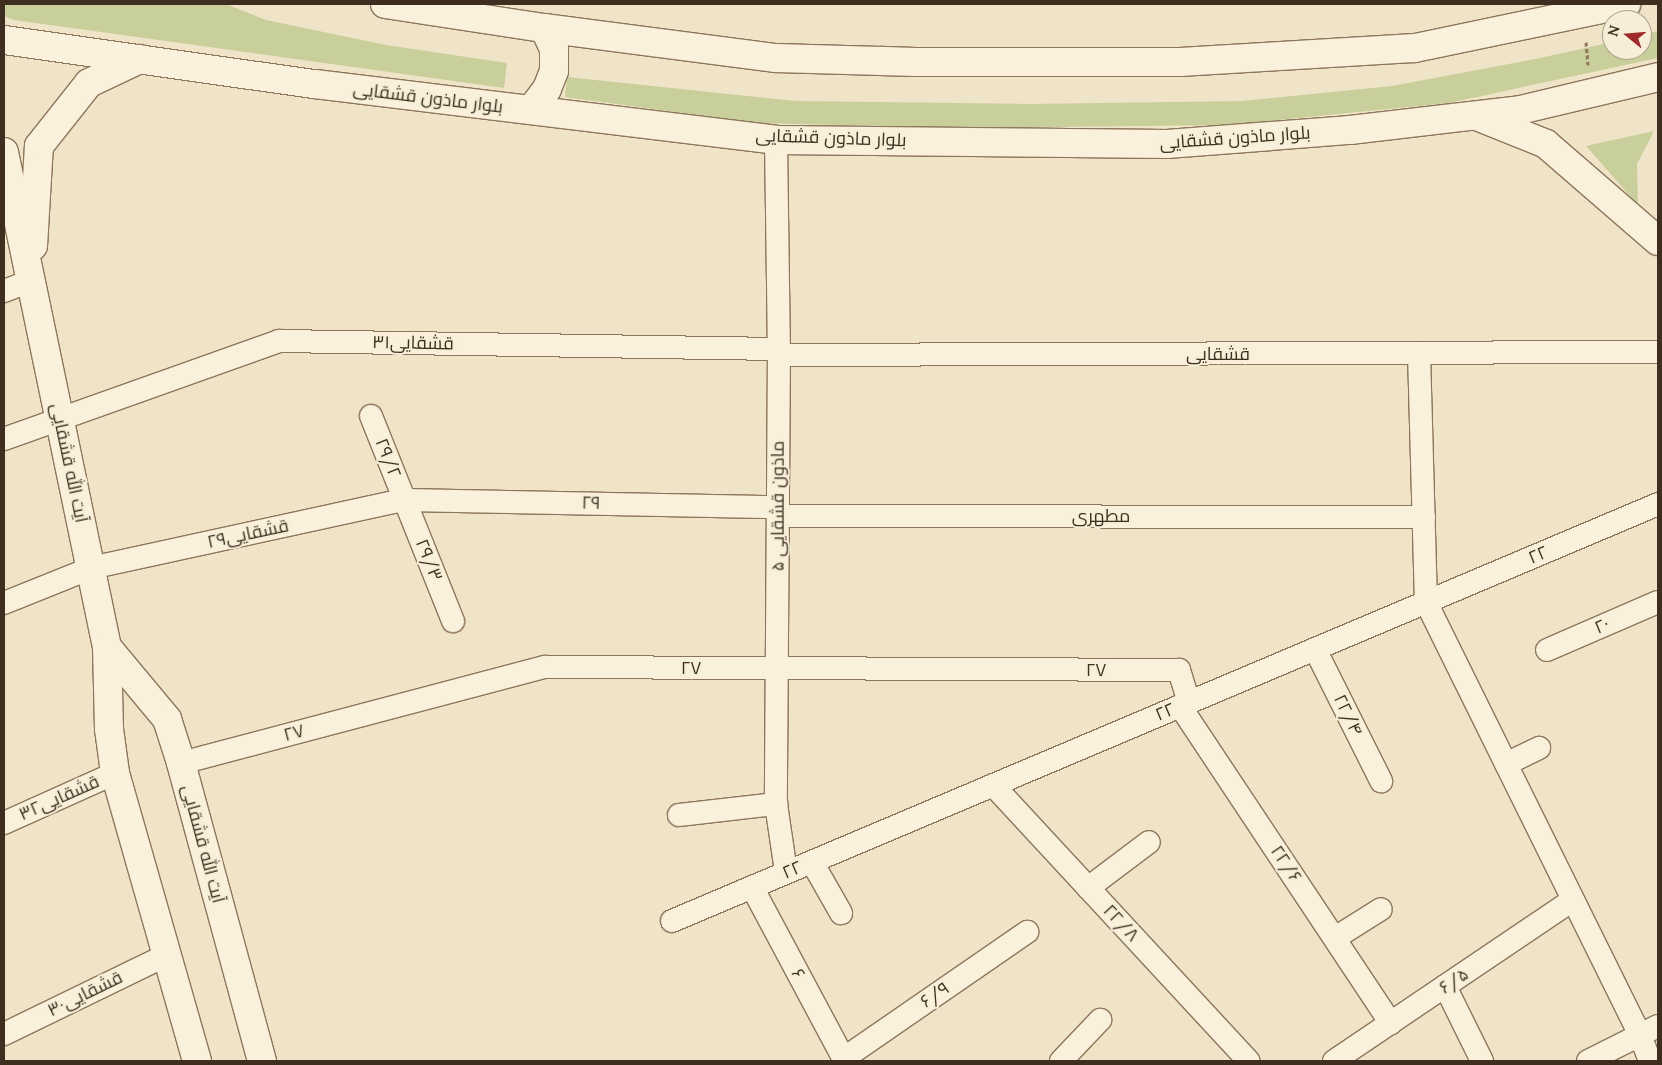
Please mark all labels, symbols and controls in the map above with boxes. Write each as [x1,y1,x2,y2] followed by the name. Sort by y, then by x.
[1602,10,1652,60] north arrow
[1603,23,1624,39] text: N
[352,78,504,118] street label: بلوار ماذون قشقایی
[1159,122,1311,154] street label: بلوار ماذون قشقایی
[755,125,907,151] street label: بلوار ماذون قشقایی
[372,331,454,355] street label: ۳۱قشقایی
[1186,343,1250,365] street label: قشقایی
[46,401,92,525] street label: آیت الله قشقایی
[370,435,406,481] street label: ۲۹/۲
[767,441,789,571] street label: ماذون قشقایی ۵
[581,492,601,514] street label: ۲۹
[1072,505,1130,527] street label: مطهری
[205,515,291,553] street label: قشقایی۲۹
[411,536,447,584] street label: ۲۹/۳
[1525,541,1551,569] street label: ۲۲
[1591,613,1613,639] street label: ۲۰
[681,657,701,679] street label: ۲۷
[1086,659,1106,681] street label: ۲۷
[1329,691,1367,739] street label: ۲۲/۴
[1152,698,1178,726] street label: ۲۲
[281,720,307,746] street label: ۲۷
[16,771,102,825] street label: قشقایی۳۲
[177,782,229,906] street label: آیت الله قشقایی
[1266,841,1306,887] street label: ۲۲/۶
[779,856,805,884] street label: ۲۲
[1099,900,1143,946] street label: ۲۲/۸
[1435,963,1473,999] street label: ۶/۵
[786,965,810,983] street label: ۶
[44,967,126,1021] street label: قشقایی۳۰
[916,977,954,1013] street label: ۶/۹

